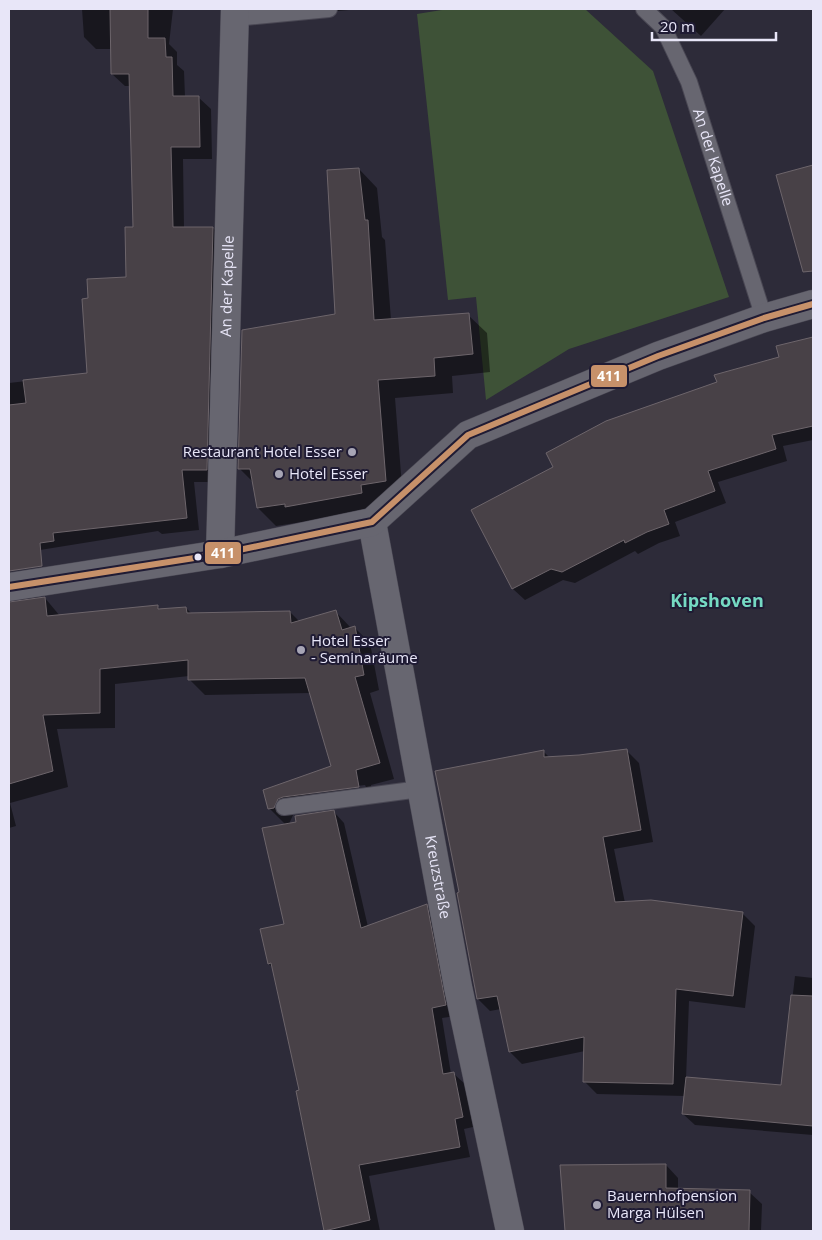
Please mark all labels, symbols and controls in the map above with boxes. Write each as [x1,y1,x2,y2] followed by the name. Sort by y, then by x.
[652,10,776,42] scale bar
[660,16,695,36] text: 20 m
[689,106,739,208] street label: An der Kapelle
[215,235,238,337] street label: An der Kapelle
[590,364,628,388] line badge: 411
[597,366,621,385] text: 411
[183,441,342,461] place label: Restaurant Hotel Esser
[346,446,358,458] marker: Restaurant Hotel Esser
[289,463,368,483] place label: Hotel Esser
[273,468,285,480] marker: Hotel Esser
[204,541,242,565] line badge: 411
[211,543,235,562] text: 411
[193,552,203,562] unlabelled marker
[670,588,764,612] district label: Kipshoven
[311,630,418,667] place label: Hotel Esser - Seminaräume
[295,644,307,656] marker: Hotel Esser - Seminaräume
[421,833,456,920] street label: Kreuzstraße
[607,1185,737,1222] place label: Bauernhofpension Marga Hülsen
[591,1199,603,1211] marker: Bauernhofpension Marga Hülsen

